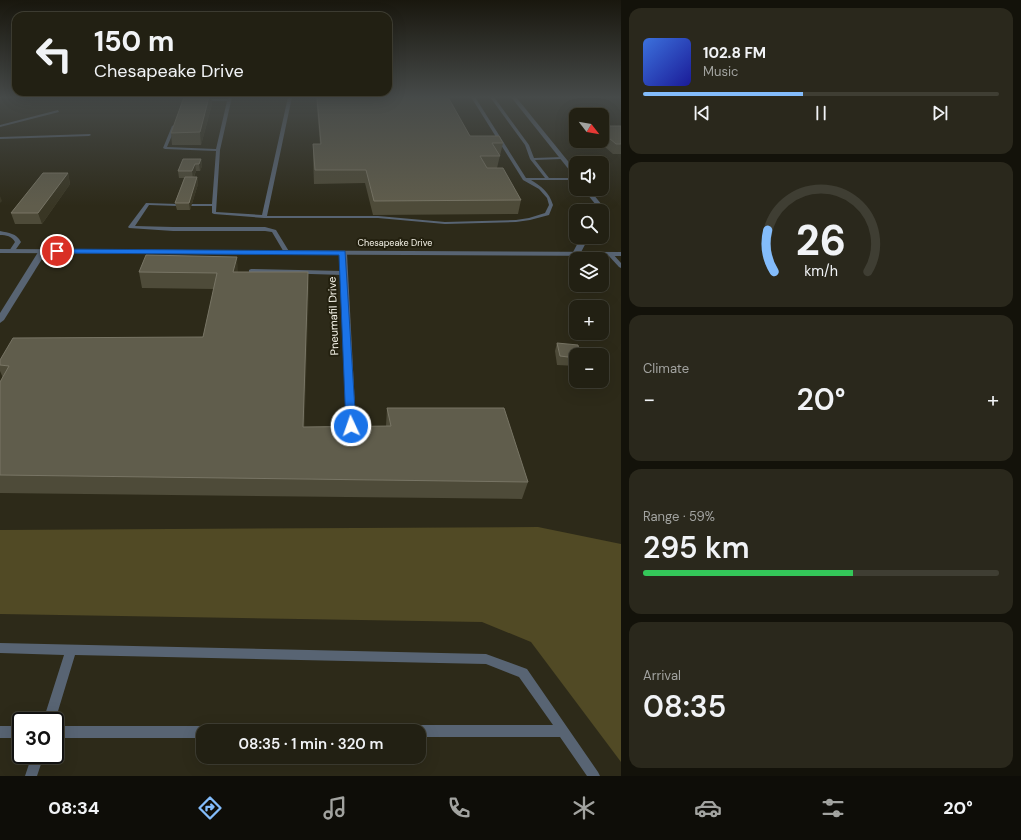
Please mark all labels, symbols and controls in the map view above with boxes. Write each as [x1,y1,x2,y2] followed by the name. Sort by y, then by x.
[94,23,174,60] text: 150 m
[28,28,80,80] icon: left
[703,43,766,63] text: 102.8 FM
[94,59,244,83] text: Chesapeake Drive
[703,63,738,80] text: Music
[691,102,713,124] icon: previous
[810,102,832,124] icon: pause
[929,102,951,124] icon: next
[569,108,609,148] north arrow
[569,108,609,388] map controls
[569,156,609,196] button: sound
[569,204,609,244] button: search
[796,214,846,268] text: 26
[40,234,74,268] pin
[358,237,432,249] street label: Chesapeake Drive
[46,240,68,262] icon: arrive
[569,252,609,292] button: layers
[804,262,838,280] text: km/h
[325,276,341,356] street label: Pneumafil Drive
[569,300,609,340] button: +
[569,348,609,388] button: −
[643,360,689,377] text: Climate
[797,380,845,419] text: 20°
[643,385,655,414] text: −
[987,385,999,414] text: +
[330,405,372,447] position arrow
[643,508,715,525] text: Range · 59%
[643,528,749,567] text: 295 km
[643,667,681,684] text: Arrival
[643,687,726,726] text: 08:35
[12,712,64,764] speed limit sign: 30
[239,734,383,754] text: 08:35 · 1 min · 320 m
[196,794,224,822] icon: directions
[321,794,349,822] icon: music
[445,794,473,822] icon: phone
[570,794,598,822] icon: climate
[694,794,722,822] icon: car
[819,794,847,822] icon: filters
[48,796,99,820] text: 08:34
[943,796,973,820] text: 20°

